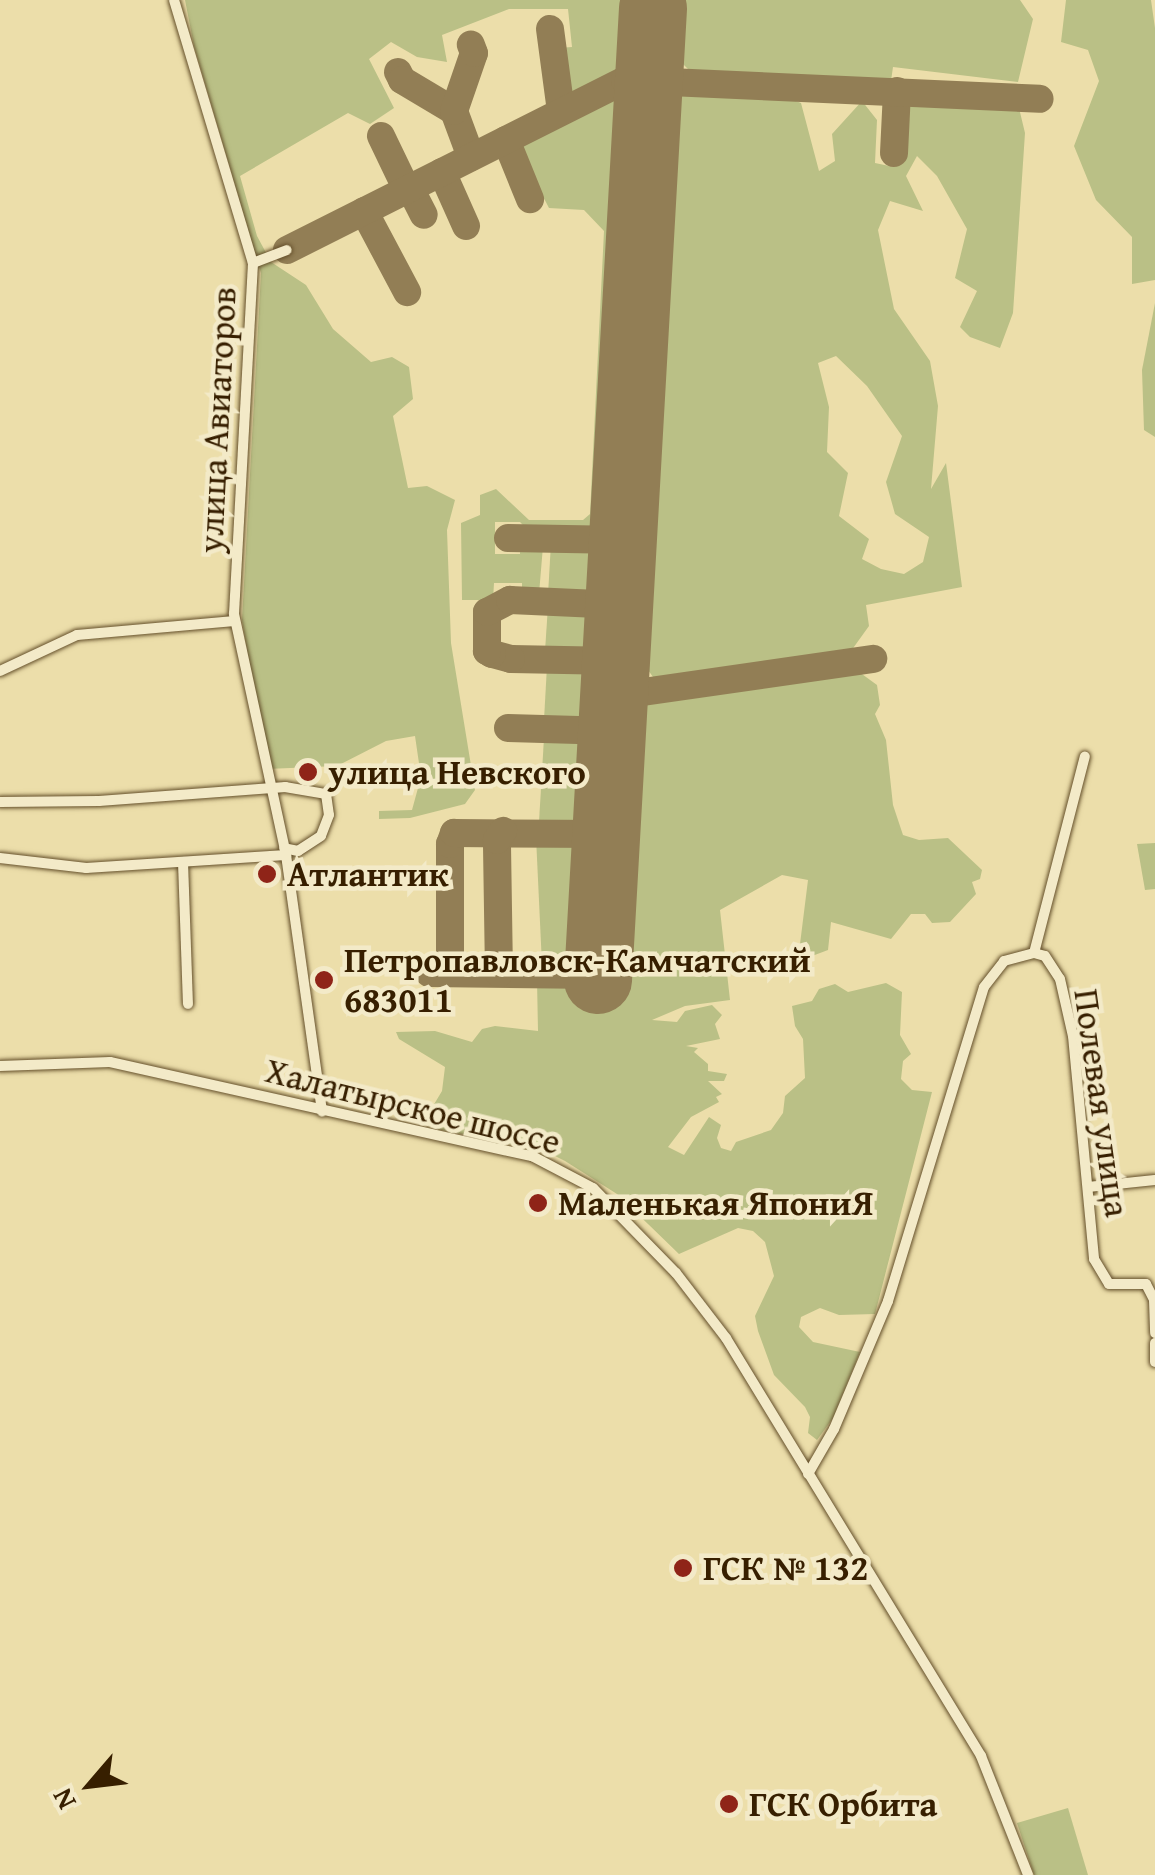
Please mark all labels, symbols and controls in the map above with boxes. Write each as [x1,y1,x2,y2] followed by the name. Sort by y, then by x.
[189,286,245,554] street label: улица Авиаторов
[328,751,586,793] place label: улица Невского
[297,761,319,783] marker: улица Невского
[287,853,449,895] place label: Атлантик
[256,863,278,885] marker: Атлантик
[344,939,811,1021] place label: Петропавловск-Камчатский 683011
[313,969,335,991] marker: Петропавловск-Камчатский 683011
[1065,986,1139,1220] street label: Полевая улица
[261,1049,565,1163] street label: Халатырское шоссе
[558,1182,873,1224] place label: Маленькая ЯпониЯ
[527,1192,549,1214] marker: Маленькая ЯпониЯ
[703,1547,868,1589] place label: ГСК № 132
[672,1557,694,1579] marker: ГСК № 132
[40,1735,140,1835] north arrow
[41,1781,86,1817] text: N
[749,1783,937,1825] place label: ГСК Орбита
[718,1793,740,1815] marker: ГСК Орбита

